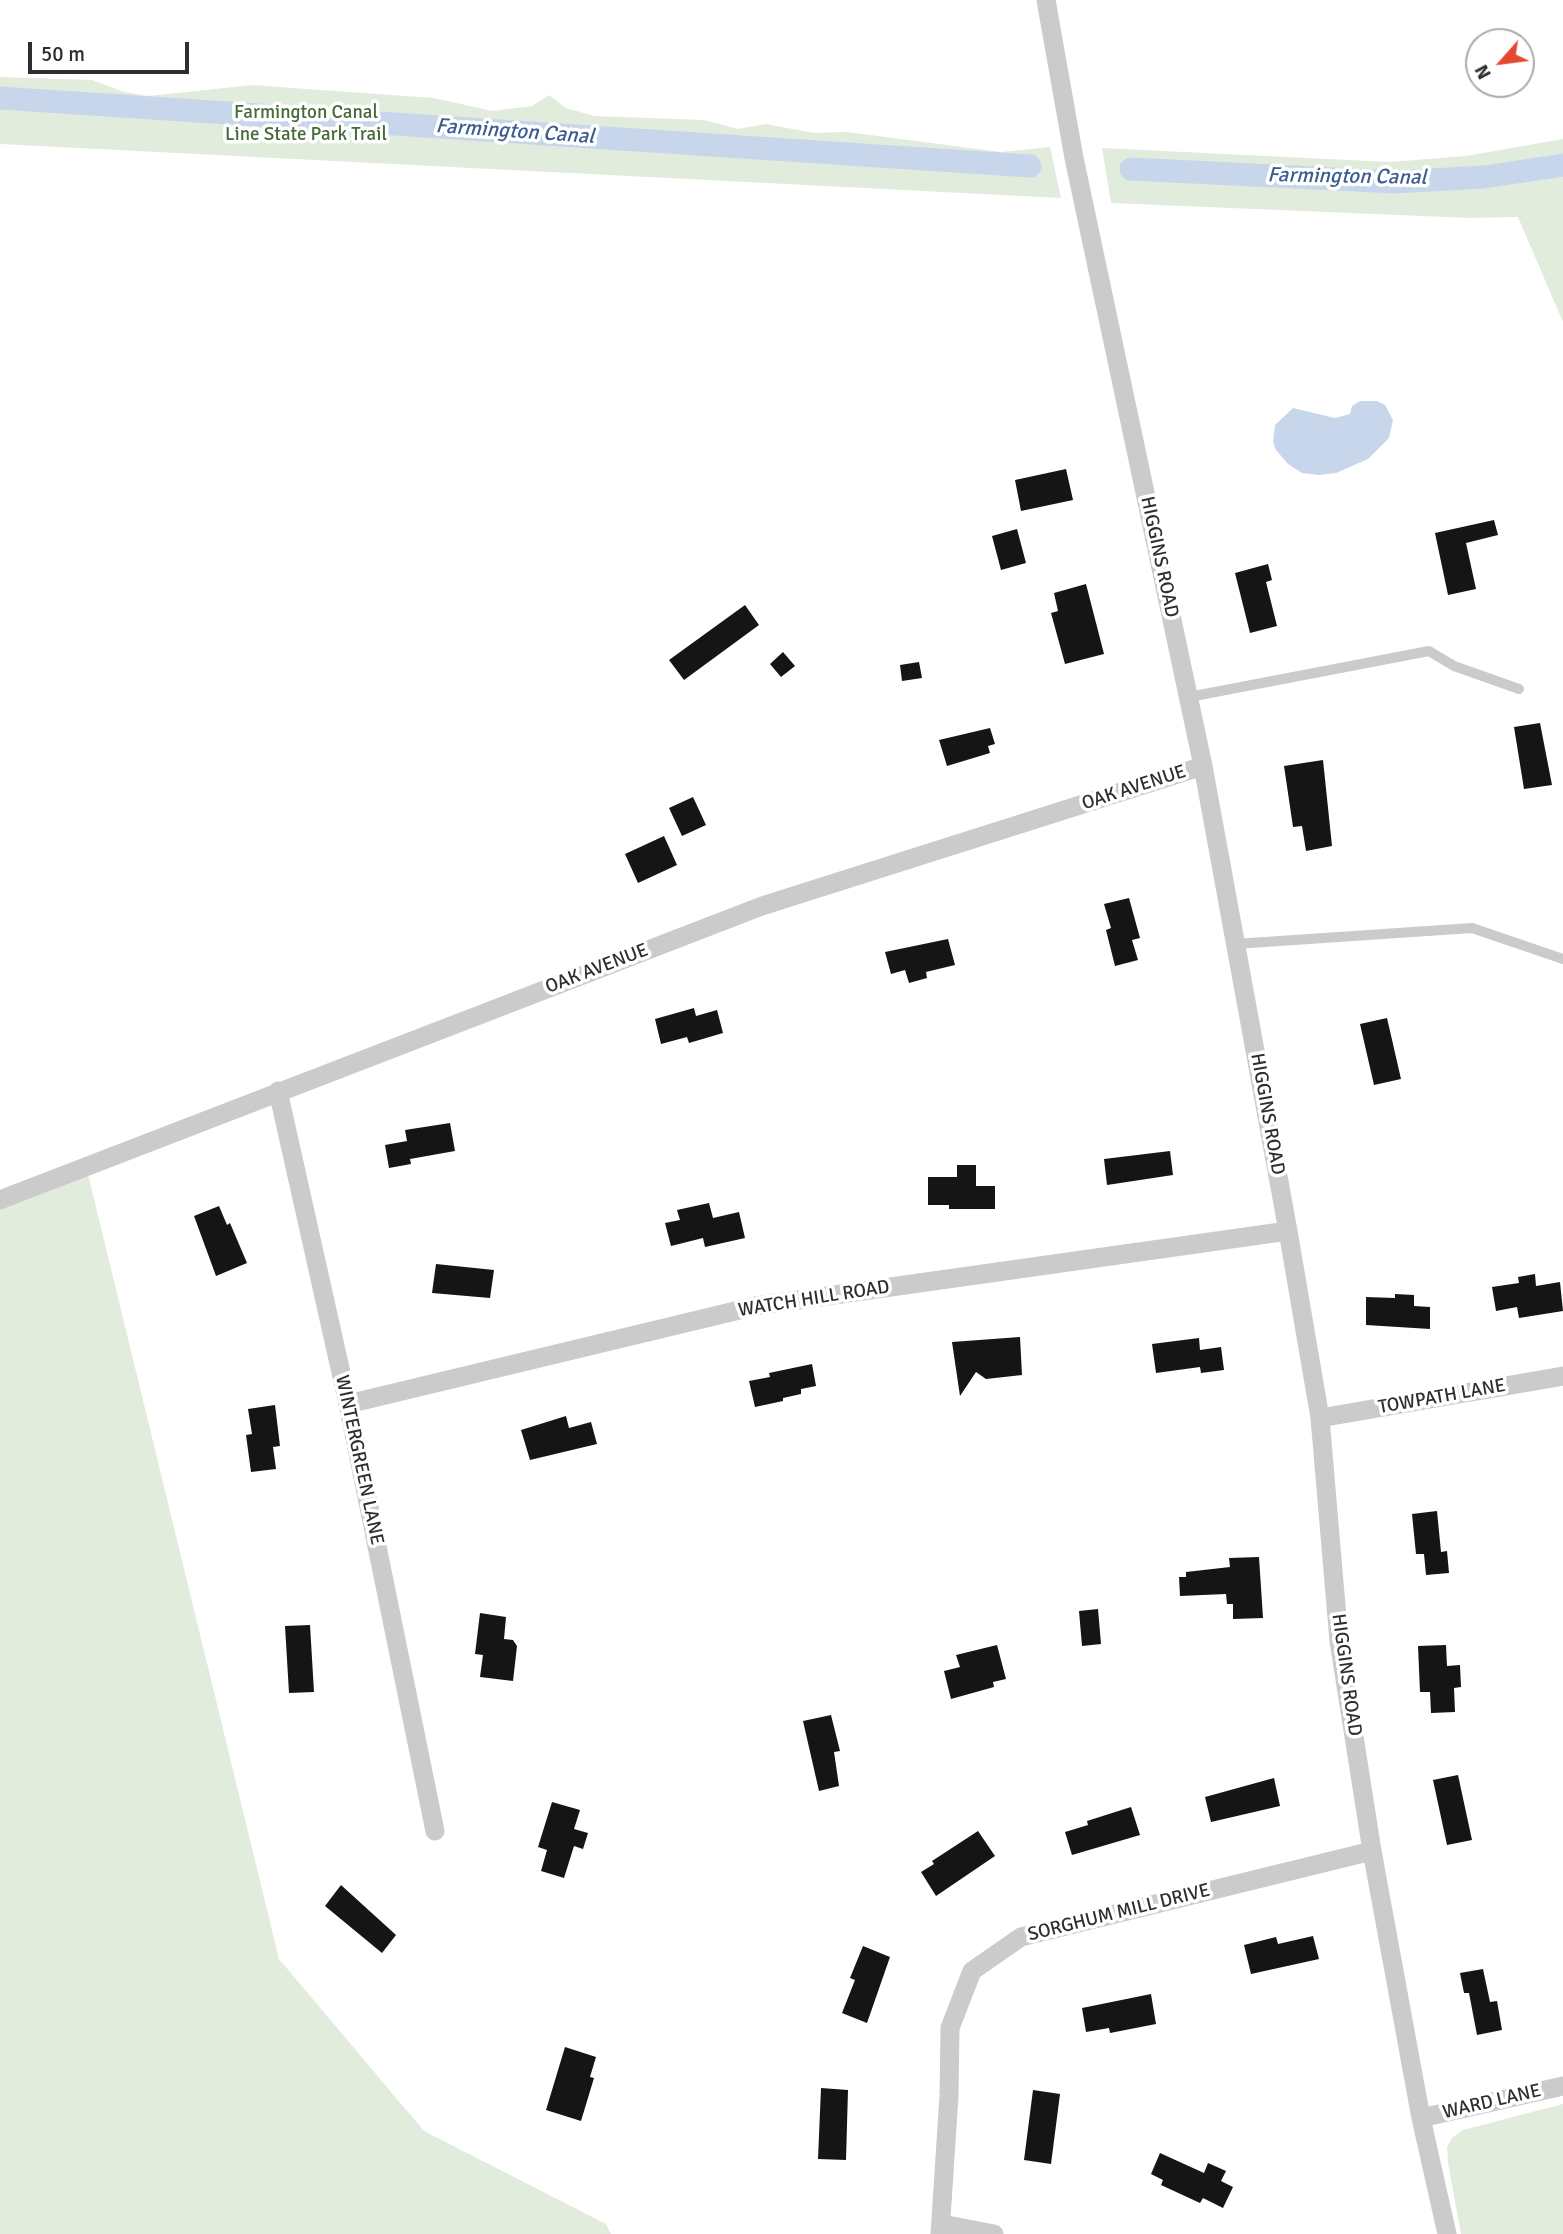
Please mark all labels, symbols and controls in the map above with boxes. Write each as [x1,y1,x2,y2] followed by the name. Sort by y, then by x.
[32,28,192,72] scale bar
[1465,28,1535,98] north arrow
[41,41,85,67] text: 50 m
[1470,60,1497,83] text: N
[225,102,387,146] park label: Farmington Canal Line State Park Trail
[435,114,595,150] water label: Farmington Canal
[1267,163,1427,191] water label: Farmington Canal
[1135,494,1183,620] street label: HIGGINS ROAD
[1079,760,1189,816] street label: OAK AVENUE
[542,939,652,999] street label: OAK AVENUE
[1245,1051,1289,1177] street label: HIGGINS ROAD
[737,1276,891,1322] street label: WATCH HILL ROAD
[330,1373,388,1547] street label: WINTERGREEN LANE
[1377,1375,1507,1419] street label: TOWPATH LANE
[1326,1612,1366,1738] street label: HIGGINS ROAD
[1026,1879,1212,1947] street label: SORGHUM MILL DRIVE
[1441,2080,1543,2124] street label: WARD LANE

